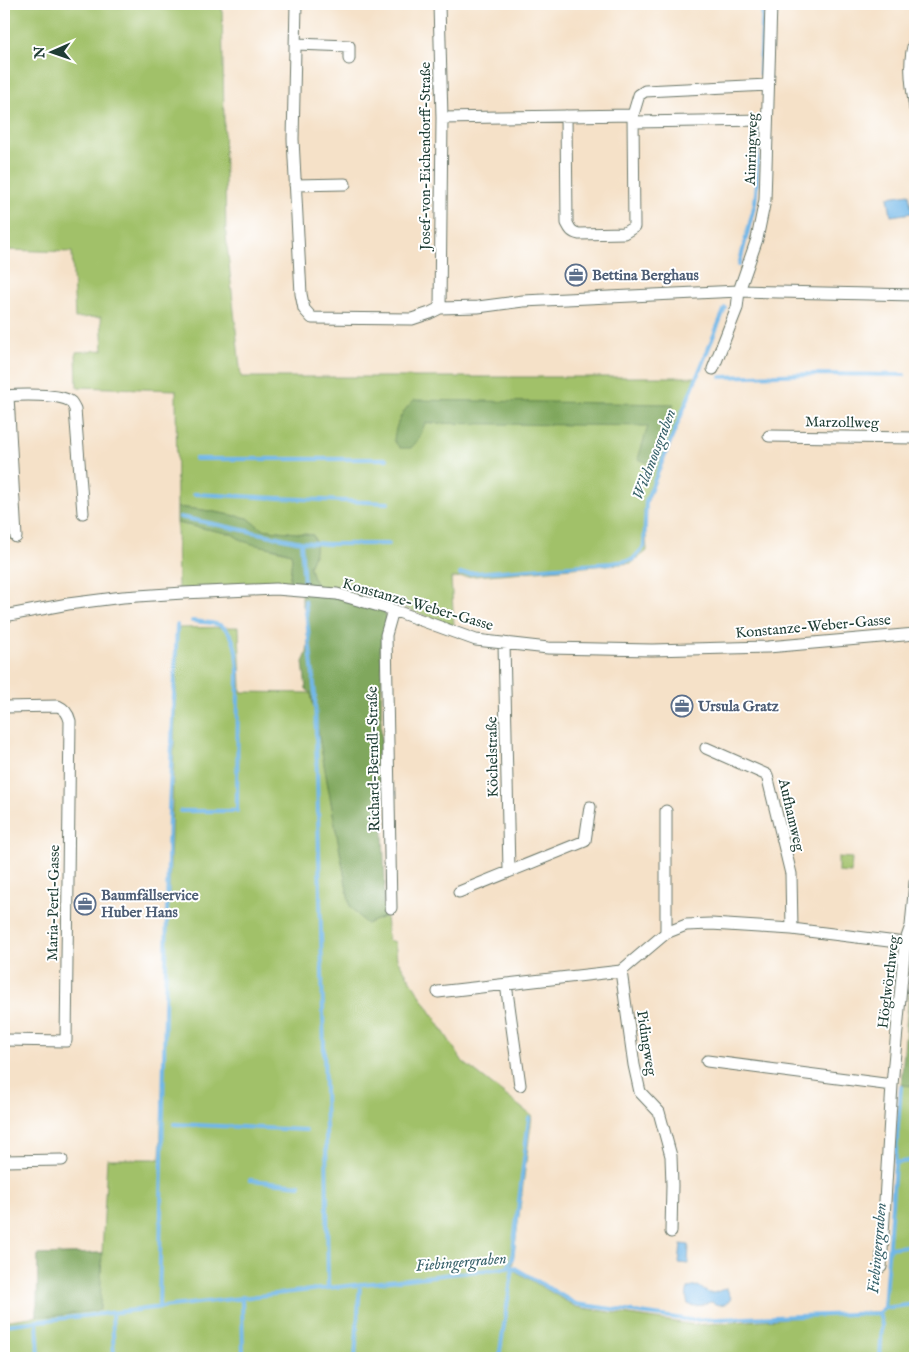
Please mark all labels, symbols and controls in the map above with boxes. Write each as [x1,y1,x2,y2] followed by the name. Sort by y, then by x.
[28,28,78,78] north arrow
[31,46,49,60] text: N
[416,62,435,252] street label: Josef-von-Eichendorff-Straße
[741,111,762,187] street label: Ainringweg
[564,263,588,287] office icon: Bettina Berghaus
[592,266,700,285] place label: Bettina Berghaus
[628,406,681,503] water label: Wildmoosgraben
[805,412,880,433] street label: Marzollweg
[340,574,496,635] street label: Konstanze-Weber-Gasse
[734,610,892,643] street label: Konstanze-Weber-Gasse
[363,686,384,832] street label: Richard-Berndl-Straße
[670,694,694,718] office icon: Ursula Gratz
[697,697,779,716] place label: Ursula Gratz
[482,716,503,798] street label: Köchelstraße
[774,776,809,854] street label: Aufhamweg
[43,844,64,961] street label: Maria-Pertl-Gasse
[101,886,199,922] place label: Baumfällservice Huber Hans
[73,892,97,916] office icon: Baumfällservice Huber Hans
[873,934,904,1030] street label: Höglwörthweg
[632,1009,661,1078] street label: Pidingweg
[864,1202,892,1295] water label: Fiebingergraben
[415,1249,508,1277] water label: Fiebingergraben

